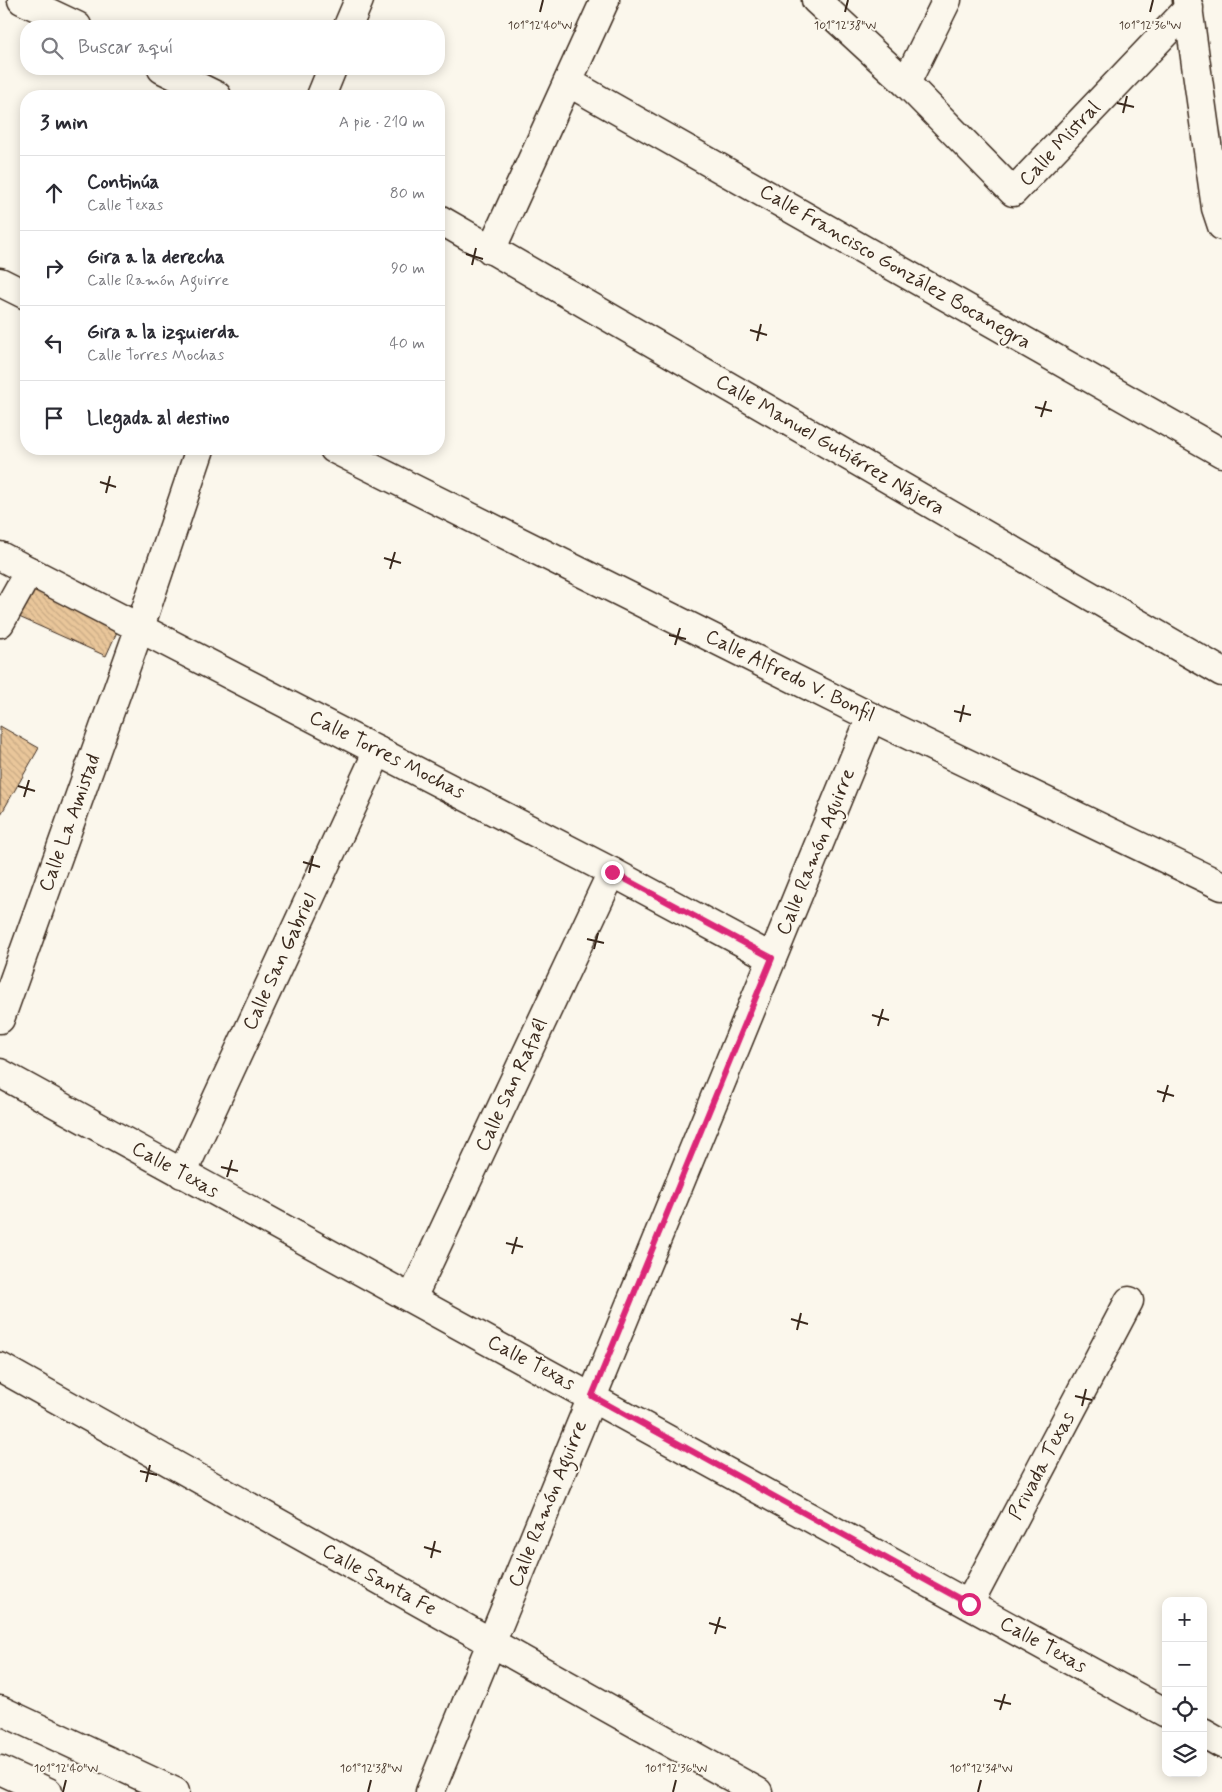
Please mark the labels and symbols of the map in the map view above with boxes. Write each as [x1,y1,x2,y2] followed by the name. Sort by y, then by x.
[508,18,572,34] text: 101°12'40"W
[814,18,876,34] text: 101°12'38"W
[1119,18,1181,34] text: 101°12'36"W
[1013,95,1107,193] street label: Calle Mistral
[754,178,1036,357] street label: Calle Francisco González Bocanegra
[711,368,949,522] street label: Calle Manuel Gutiérrez Nájera
[701,623,879,729] street label: Calle Alfredo V. Bonfil
[304,704,470,806] street label: Calle Torres Mochas
[33,750,107,896] street label: Calle La Amistad
[770,764,864,940] street label: Calle Ramón Aguirre
[601,861,624,884] route end
[236,889,324,1035] street label: Calle San Gabriel
[469,1014,555,1156] street label: Calle San Rafaél
[127,1135,223,1205] street label: Calle Texas
[483,1329,580,1397] street label: Calle Texas
[1002,1407,1082,1525] street label: Privada Texas
[502,1416,596,1592] street label: Calle Ramón Aguirre
[317,1537,441,1623] street label: Calle Santa Fe
[958,1593,981,1616] route start
[995,1610,1091,1680] street label: Calle Texas
[34,1761,98,1777] text: 101°12'40"W
[340,1761,402,1777] text: 101°12'38"W
[645,1761,707,1777] text: 101°12'36"W
[949,1761,1013,1777] text: 101°12'34"W

